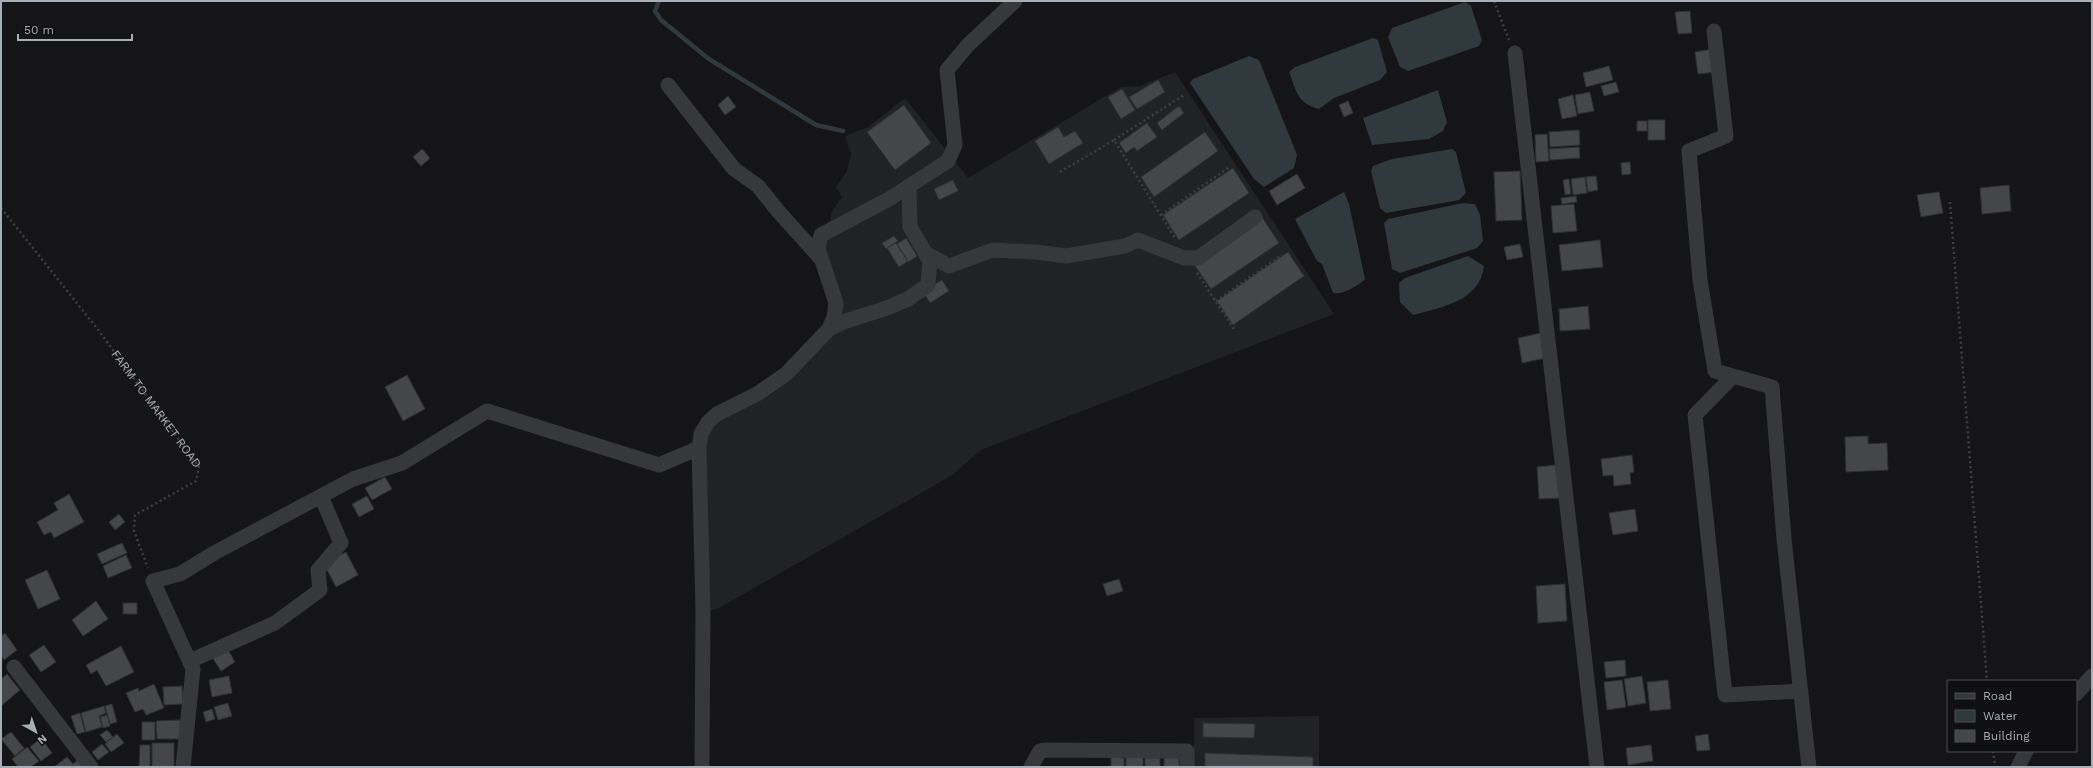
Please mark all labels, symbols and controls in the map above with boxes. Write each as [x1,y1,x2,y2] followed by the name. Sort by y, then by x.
[18,16,132,42] scale bar
[24,23,54,37] text: 50 m
[108,347,204,470] street label: FARM TO MARKET ROAD
[1947,680,2077,752] legend
[1983,689,2012,703] text: Road
[1983,709,2018,723] text: Water
[16,712,56,752] north arrow
[1983,729,2030,743] text: Building
[35,732,49,747] text: N

